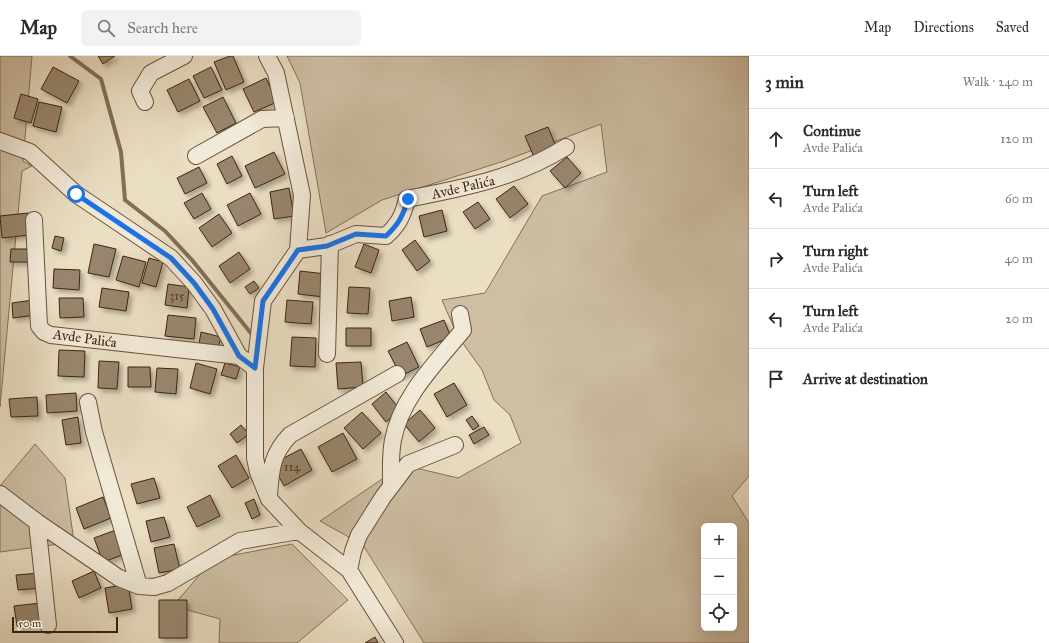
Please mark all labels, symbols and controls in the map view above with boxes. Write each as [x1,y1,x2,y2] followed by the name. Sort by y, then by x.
[81,10,361,46] search box
[20,16,57,39] text: Map
[95,17,117,39] icon: search
[127,19,198,37] text: Search here
[864,19,891,36] text: Map
[913,19,974,36] text: Directions
[996,19,1029,36] text: Saved
[765,72,804,93] text: 3 min
[963,74,1033,90] text: Walk · 240 m
[803,122,861,140] text: Continue
[765,128,787,150] icon: ahead
[1000,131,1033,147] text: 120 m
[803,140,863,156] text: Avde Palića
[429,172,496,203] street label: Avde Palića
[803,182,859,200] text: Turn left
[67,185,85,203] route start
[765,188,787,210] icon: left
[399,190,417,208] route end
[1005,191,1033,207] text: 60 m
[803,200,863,216] text: Avde Palića
[803,242,868,260] text: Turn right
[765,248,787,270] icon: right
[1004,251,1033,267] text: 40 m
[803,260,863,276] text: Avde Palića
[169,289,185,303] house number: 315
[803,302,859,320] text: Turn left
[765,308,787,330] icon: left
[1005,311,1033,327] text: 20 m
[803,320,863,336] text: Avde Palića
[51,325,118,351] street label: Avde Palića
[765,368,787,390] icon: arrive
[803,370,928,388] text: Arrive at destination
[284,460,300,474] house number: 114
[701,523,737,631] map controls
[701,523,737,559] button: +
[701,559,737,595] button: −
[701,595,737,631] button: locate
[12,615,118,634] scale bar
[18,617,41,630] text: 50 m

